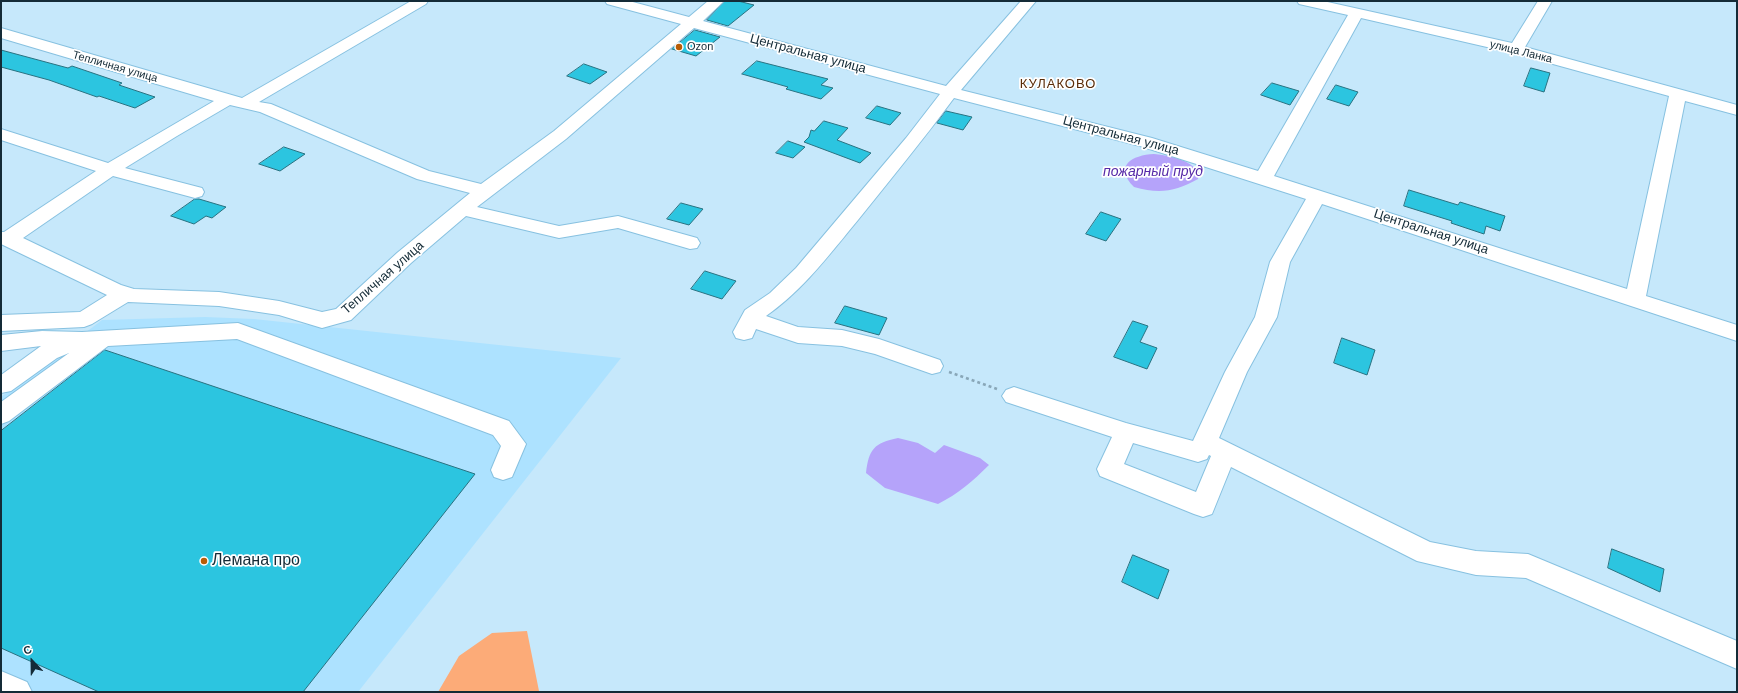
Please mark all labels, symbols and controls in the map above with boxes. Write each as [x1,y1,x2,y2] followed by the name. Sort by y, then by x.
[748,31,868,77] street label: Центральная улица
[1488,38,1554,66] street label: улица Ланка
[687,40,713,54] place label: Ozon
[674,42,684,52] marker: Ozon
[71,49,159,85] street label: Тепличная улица
[1020,76,1096,92] district label: КУЛАКОВО
[1061,113,1181,159] street label: Центральная улица
[1103,164,1203,180] water label: пожарный пруд
[1372,206,1490,258] street label: Центральная улица
[339,238,427,318] street label: Тепличная улица
[212,551,300,571] place label: Лемана про
[199,556,209,566] marker: Лемана про
[12,641,52,681] north arrow
[22,643,33,657] text: С

